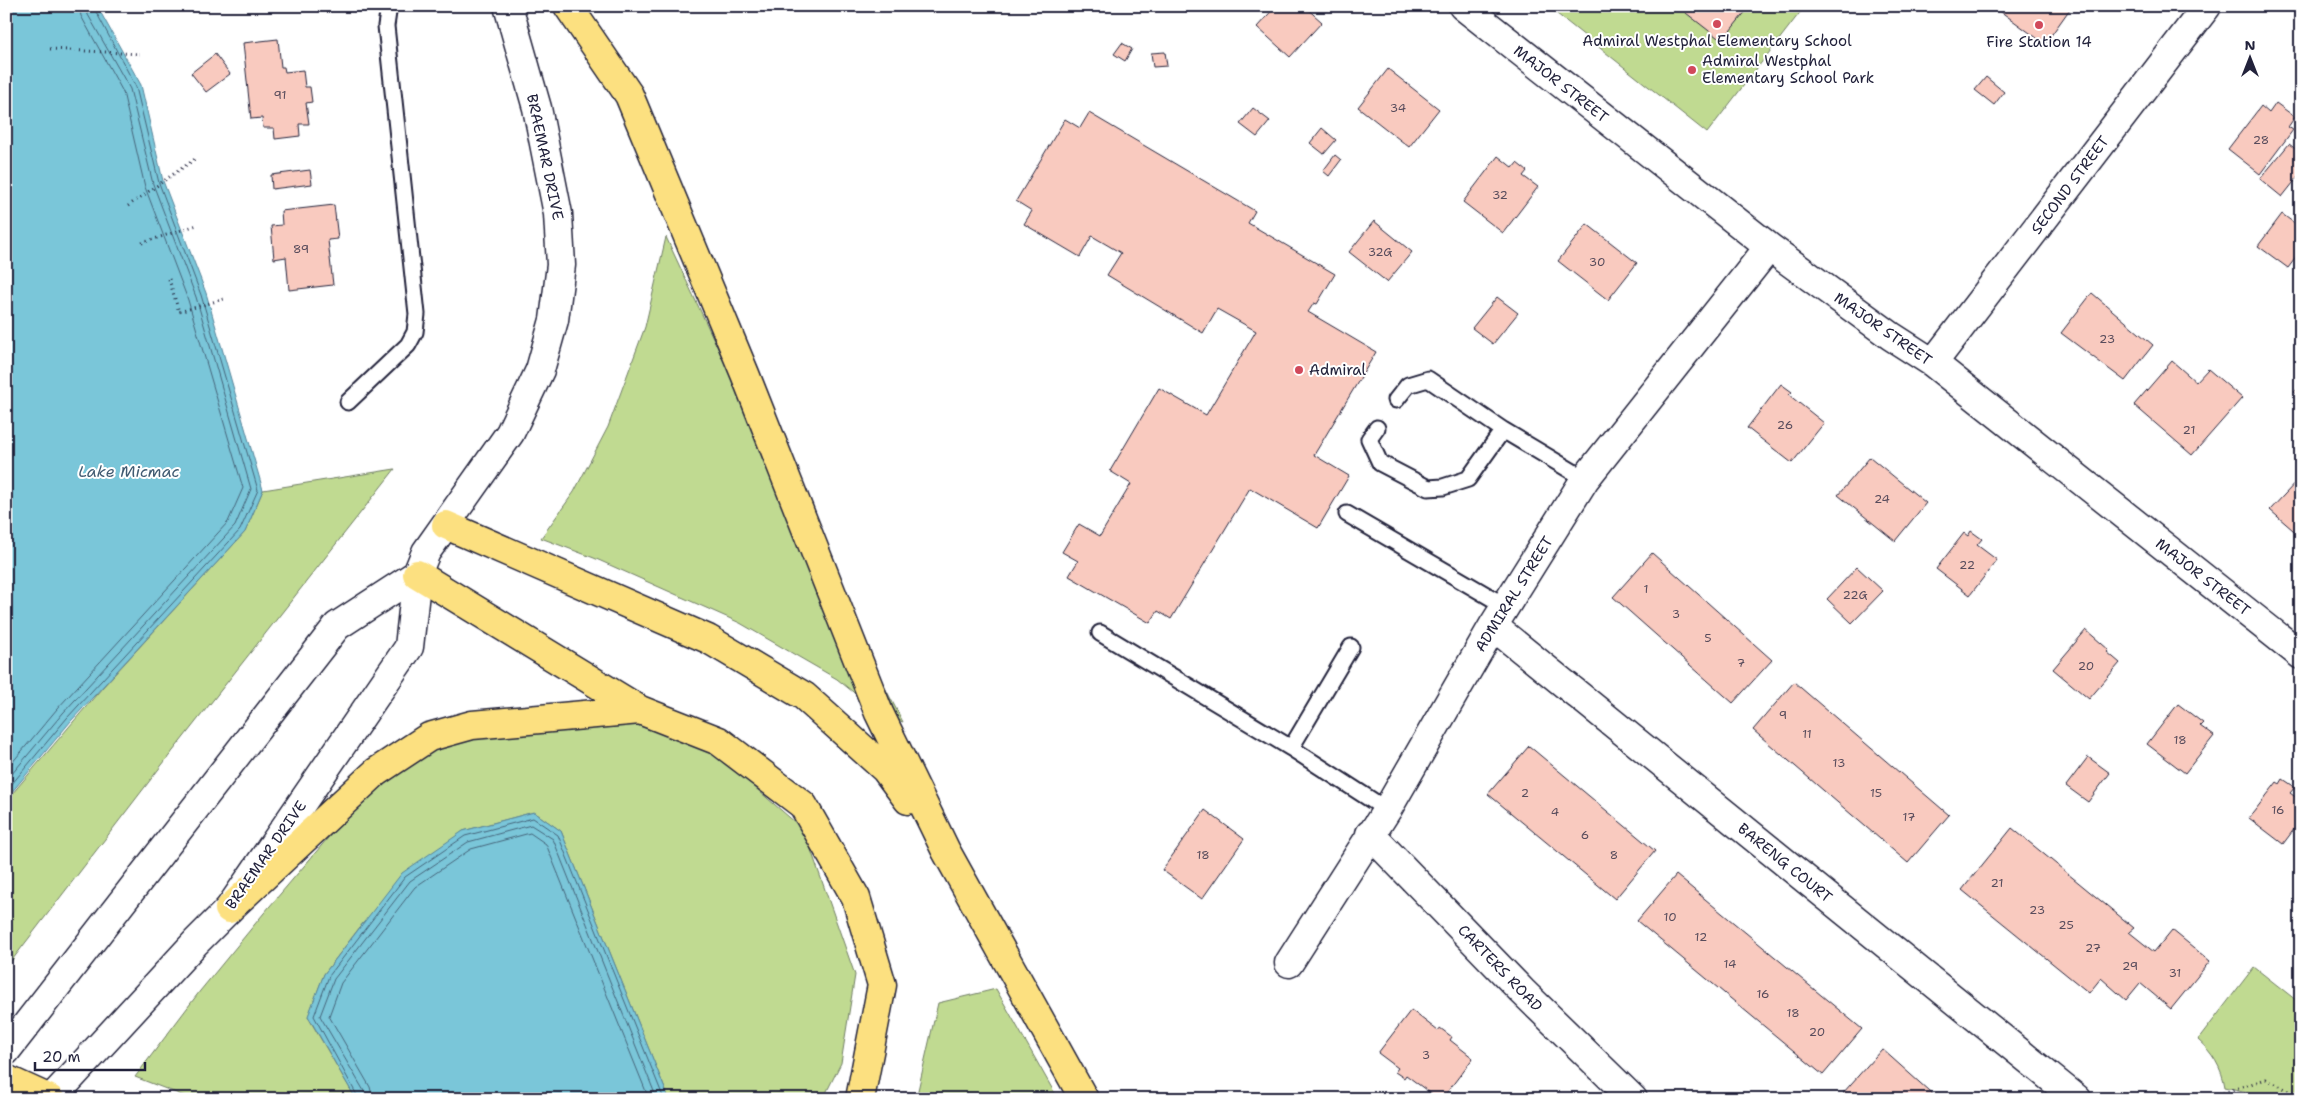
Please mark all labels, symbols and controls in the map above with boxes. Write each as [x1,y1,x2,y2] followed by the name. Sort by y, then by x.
[1711,18,1723,30] marker: Admiral Westphal Elementary School
[2033,19,2045,31] marker: Fire Station 14
[1582,31,1852,51] place label: Admiral Westphal Elementary School
[1986,32,2092,52] place label: Fire Station 14
[2224,32,2274,82] north arrow
[2244,36,2256,54] text: N
[1510,41,1612,127] street label: MAJOR STREET
[1702,51,1874,88] place label: Admiral Westphal Elementary School Park
[1686,64,1698,76] marker: Admiral Westphal Elementary School Park
[273,87,287,103] house number: 91
[522,92,568,222] street label: BRAEMAR DRIVE
[1390,100,1406,116] house number: 34
[2026,132,2114,238] street label: SECOND STREET
[2253,132,2269,148] house number: 28
[1492,187,1508,203] house number: 32
[293,241,309,257] house number: 89
[1368,244,1392,260] house number: 32G
[1589,254,1605,270] house number: 30
[1830,288,1936,370] street label: MAJOR STREET
[2099,331,2115,347] house number: 23
[1309,360,1367,380] place label: Admiral
[1293,364,1305,376] marker: Admiral
[1777,417,1793,433] house number: 26
[2183,422,2195,438] house number: 21
[78,461,180,482] water label: Lake Micmac
[1874,491,1890,507] house number: 24
[1470,532,1558,656] street label: ADMIRAL STREET
[2152,534,2254,620] street label: MAJOR STREET
[1959,557,1975,573] house number: 22
[1643,581,1649,597] house number: 1
[1843,587,1867,603] house number: 22G
[1672,606,1680,622] house number: 3
[1704,630,1712,646] house number: 5
[1737,655,1745,671] house number: 7
[2078,658,2094,674] house number: 20
[1779,707,1787,723] house number: 9
[1802,726,1812,742] house number: 11
[2173,732,2187,748] house number: 18
[1833,755,1845,771] house number: 13
[1521,785,1529,801] house number: 2
[1870,785,1882,801] house number: 15
[221,797,311,913] street label: BRAEMAR DRIVE
[2271,802,2285,818] house number: 16
[1551,804,1559,820] house number: 4
[1903,809,1915,825] house number: 17
[1734,819,1836,907] street label: BARENG COURT
[1581,827,1589,843] house number: 6
[1196,847,1210,863] house number: 18
[1610,847,1618,863] house number: 8
[1991,875,2003,891] house number: 21
[2029,902,2045,918] house number: 23
[1663,909,1677,925] house number: 10
[2058,917,2074,933] house number: 25
[1453,920,1547,1016] street label: CARTERS ROAD
[1695,929,1707,945] house number: 12
[2085,940,2101,956] house number: 27
[1724,956,1736,972] house number: 14
[2122,958,2138,974] house number: 29
[2169,965,2181,981] house number: 31
[1756,986,1770,1002] house number: 16
[1786,1005,1800,1021] house number: 18
[1809,1024,1825,1040] house number: 20
[35,1040,145,1072] scale bar
[42,1047,81,1067] text: 20 m
[1422,1047,1430,1063] house number: 3

